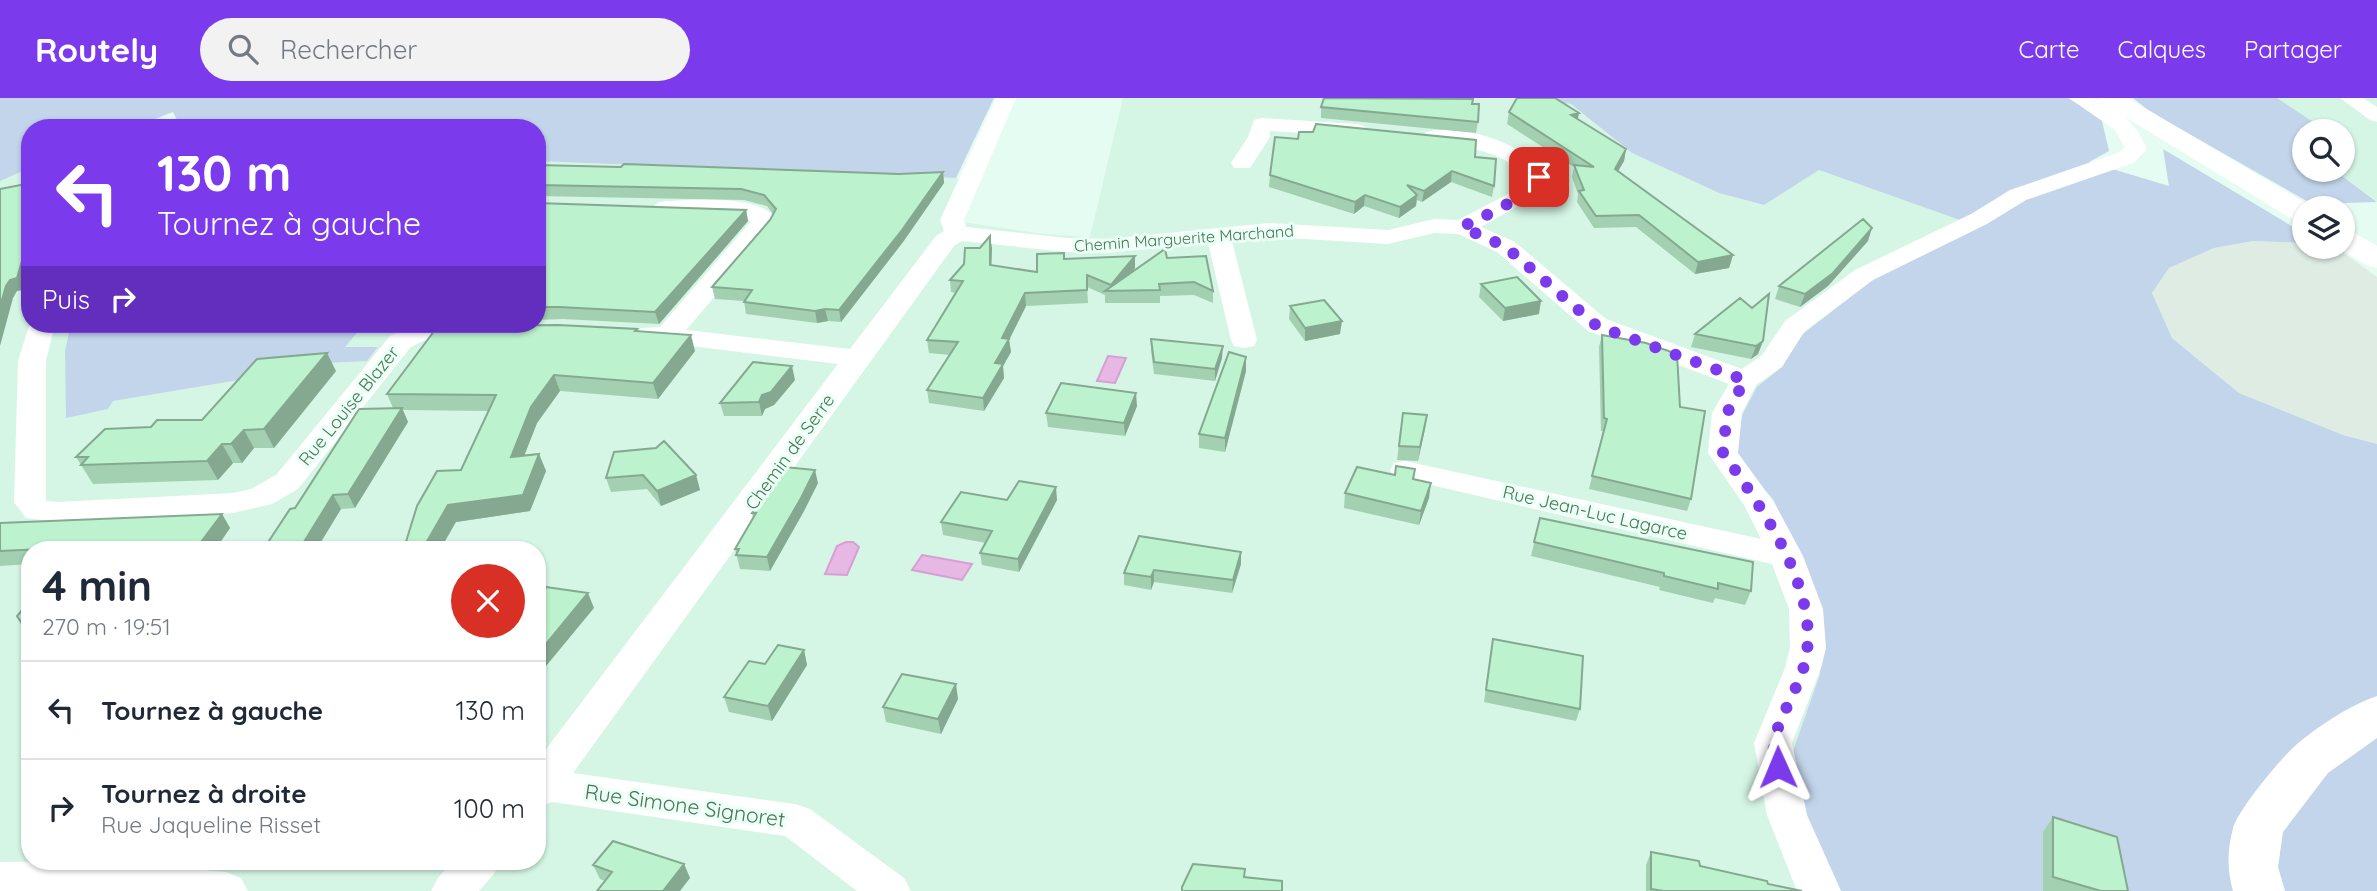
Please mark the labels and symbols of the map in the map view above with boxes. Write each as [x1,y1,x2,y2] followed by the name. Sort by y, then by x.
[1509,147,1569,207] pin
[1073,220,1295,256] street label: Chemin Marguerite Marchand
[293,341,404,470] street label: Rue Louise Blazer
[740,389,839,514] street label: Chemin de Serre
[1501,480,1690,545] street label: Rue Jean-Luc Lagarce
[1741,730,1815,804] position arrow
[583,778,787,832] street label: Rue Simone Signoret

